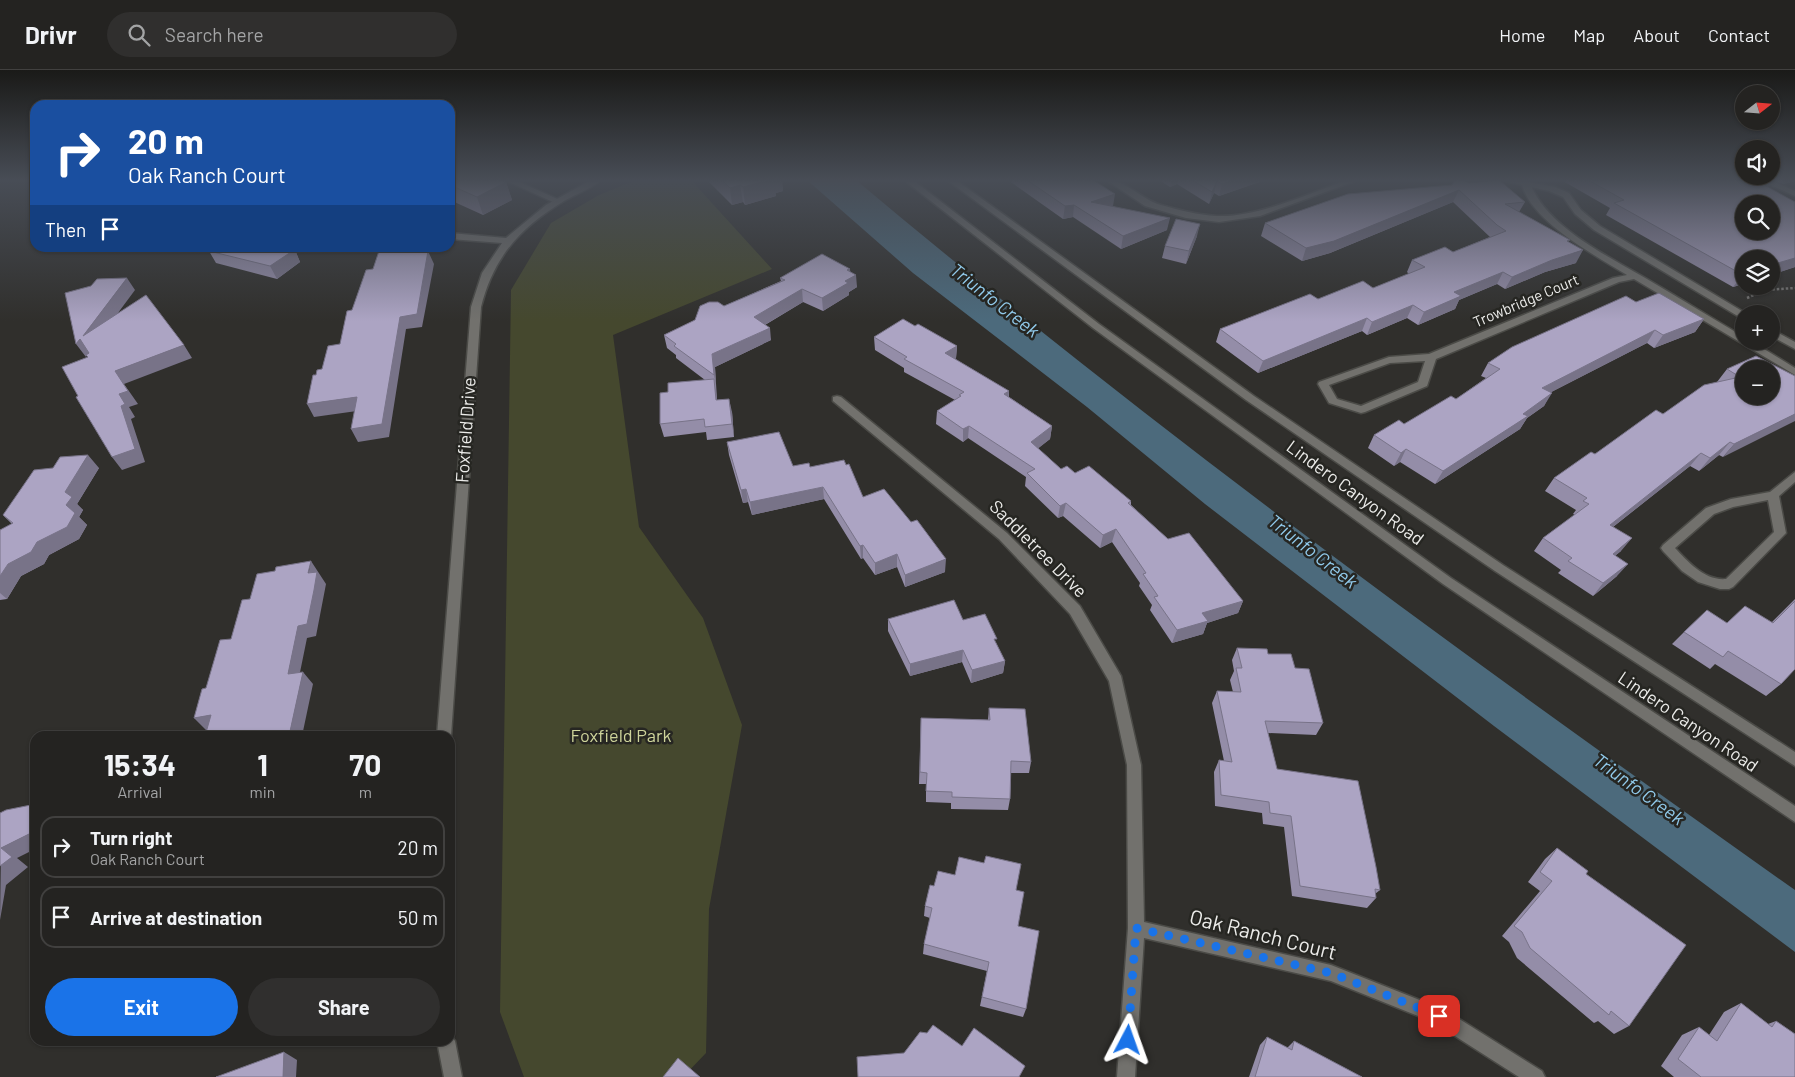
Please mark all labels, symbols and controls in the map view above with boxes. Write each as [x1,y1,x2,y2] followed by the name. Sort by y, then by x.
[107,12,457,57] search box
[25,20,77,49] text: Drivr
[125,21,153,49] icon: search
[165,23,264,46] text: Search here
[1499,24,1545,46] text: Home
[1573,24,1605,46] text: Map
[1633,24,1680,46] text: About
[1708,24,1770,46] text: Contact
[1735,85,1780,130] north arrow
[1735,85,1780,405] map controls
[128,119,204,161] text: 20 m
[45,120,110,185] icon: right
[1735,140,1780,185] button: sound
[128,161,286,187] text: Oak Ranch Court
[1735,195,1780,240] button: search
[96,215,124,243] icon: arrive
[45,218,86,241] text: Then
[1735,250,1780,295] button: layers
[946,258,1045,342] water label: Triunfo Creek
[1470,270,1581,330] street label: Trowbridge Court
[1735,305,1780,350] button: +
[1735,360,1780,405] button: −
[450,376,480,484] street label: Foxfield Drive
[1283,435,1428,549] street label: Lindero Canyon Road
[985,495,1092,602] street label: Saddletree Drive
[1264,509,1363,593] water label: Triunfo Creek
[1614,666,1763,776] street label: Lindero Canyon Road
[570,724,672,746] park label: Foxfield Park
[104,746,176,782] text: 15:34
[257,746,268,782] text: 1
[349,746,381,782] text: 70
[1589,748,1690,830] water label: Triunfo Creek
[117,782,162,801] text: Arrival
[250,782,276,801] text: min
[359,782,372,801] text: m
[90,826,172,849] text: Turn right
[47,833,75,861] icon: right
[398,836,438,859] text: 20 m
[90,849,205,868] text: Oak Ranch Court
[47,903,75,931] icon: arrive
[1187,903,1339,964] street label: Oak Ranch Court
[90,906,262,929] text: Arrive at destination
[398,906,438,929] text: 50 m
[45,978,238,1036] button: Exit
[248,978,440,1036] button: Share
[1418,995,1460,1037] pin
[1425,1002,1453,1030] icon: arrive
[1101,1013,1153,1065] position arrow

